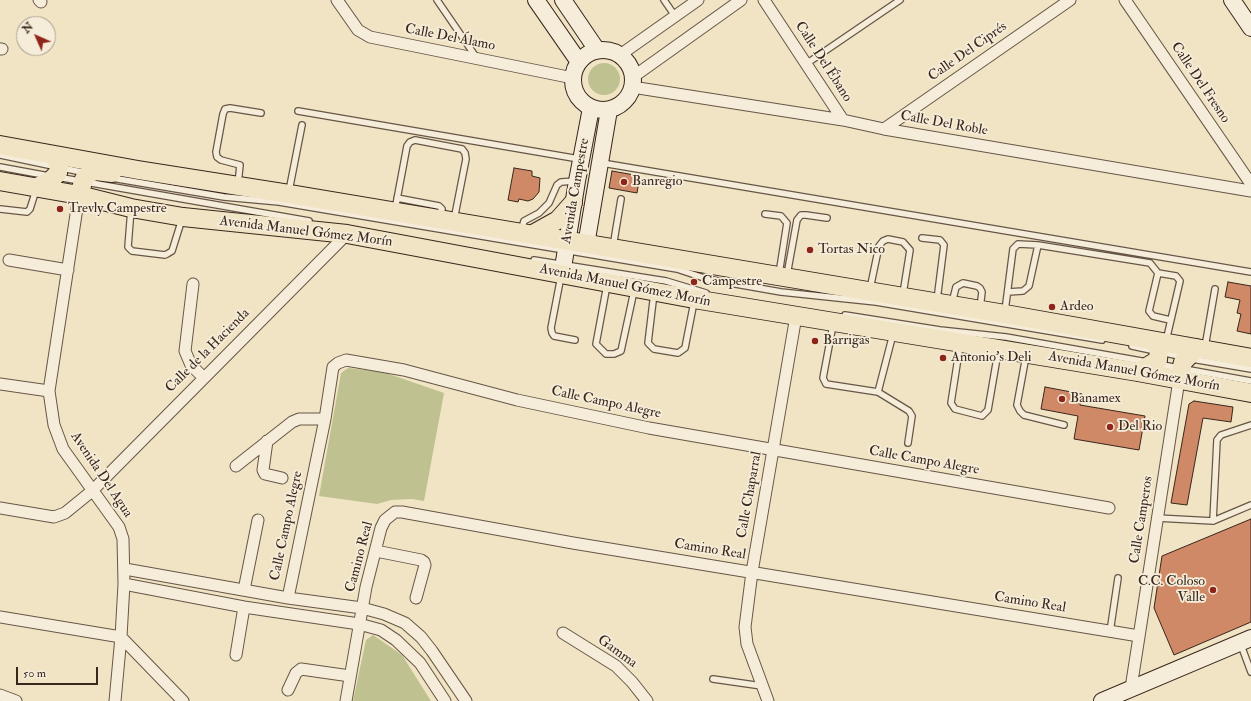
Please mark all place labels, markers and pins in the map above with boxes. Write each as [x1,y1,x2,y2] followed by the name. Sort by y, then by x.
[632,174,682,190] place label: Banregio
[619,177,629,187] marker: Banregio
[68,201,167,217] place label: Trevly Campestre
[55,204,65,214] marker: Trevly Campestre
[818,242,885,258] place label: Tortas Nico
[805,245,815,255] marker: Tortas Nico
[702,274,762,290] place label: Campestre
[689,277,699,287] marker: Campestre
[1060,299,1094,315] place label: Ardeo
[1047,302,1057,312] marker: Ardeo
[823,333,870,349] place label: Barrigas
[810,336,820,346] marker: Barrigas
[951,350,1032,366] place label: Antonio's Deli
[938,353,948,363] marker: Antonio's Deli
[1070,391,1121,407] place label: Banamex
[1057,394,1067,404] marker: Banamex
[1118,419,1162,435] place label: Del Rio
[1105,422,1115,432] marker: Del Rio
[1138,574,1205,606] place label: C.C. Coloso Valle
[1208,585,1218,595] marker: C.C. Coloso Valle

